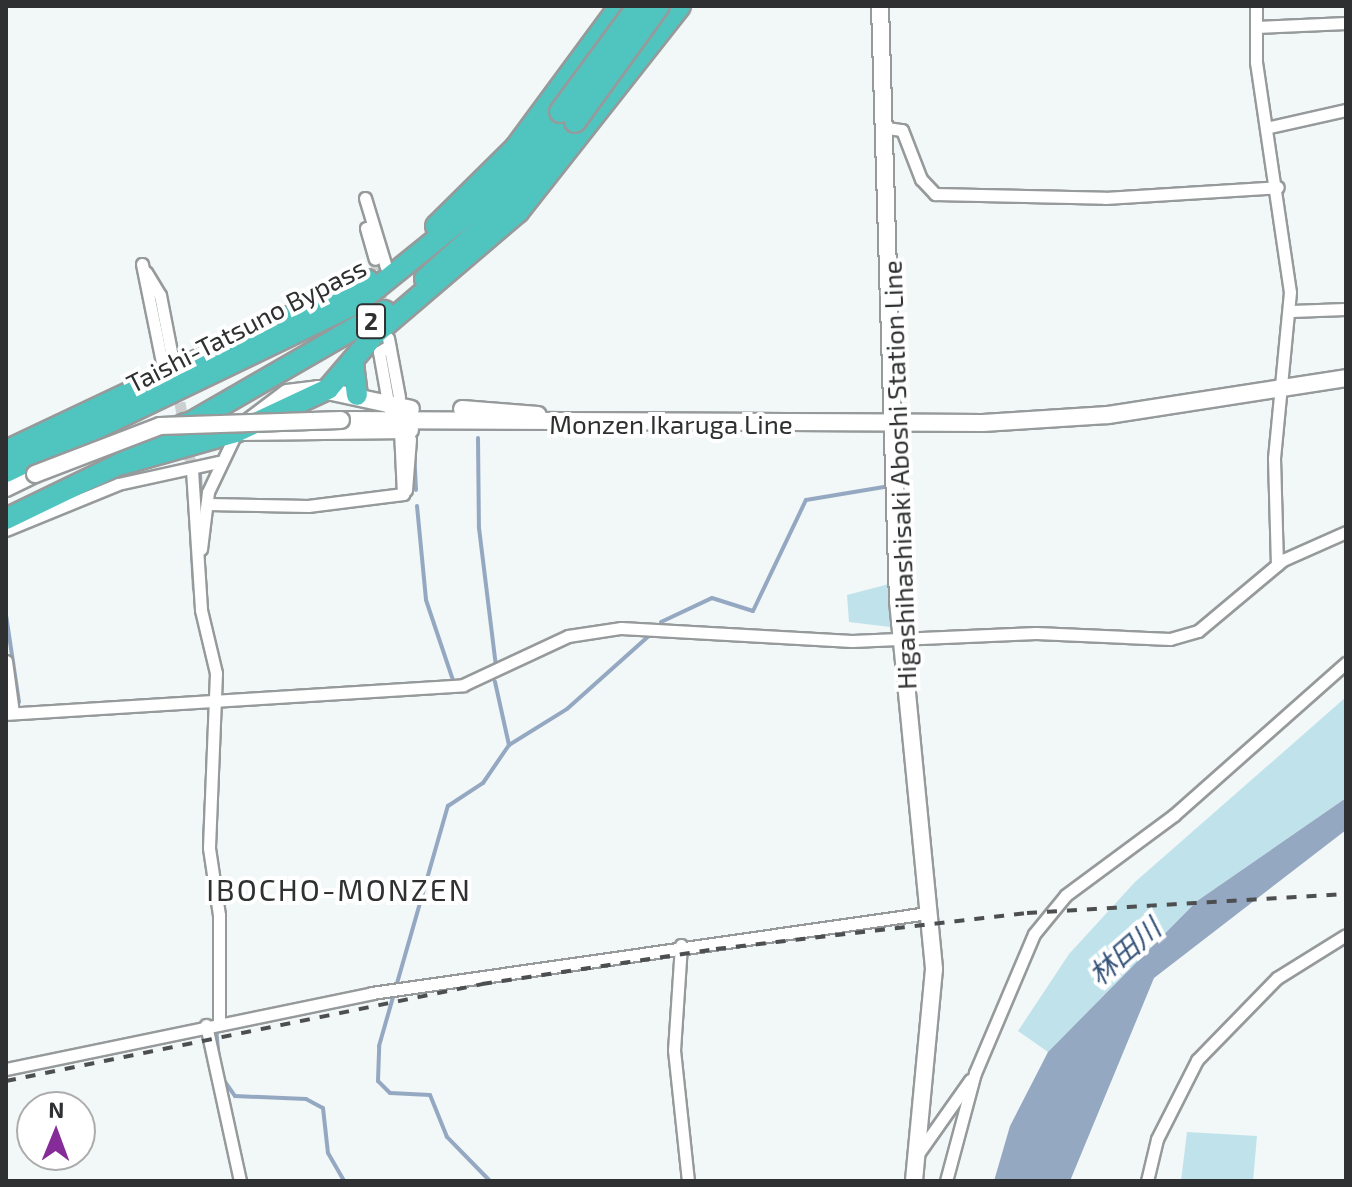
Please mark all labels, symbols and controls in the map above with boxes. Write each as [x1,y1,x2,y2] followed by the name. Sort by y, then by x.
[121,251,371,399] street label: Taishi-Tatsuno Bypass
[876,260,922,690] street label: Higashihashisaki Aboshi Station Line
[355,301,387,341] road number: 2
[549,408,793,440] street label: Monzen Ikaruga Line
[206,871,472,907] district label: IBOCHO-MONZEN
[1081,911,1167,991] water label: 林田川
[16,1091,96,1171] north arrow
[48,1096,65,1122] text: N

